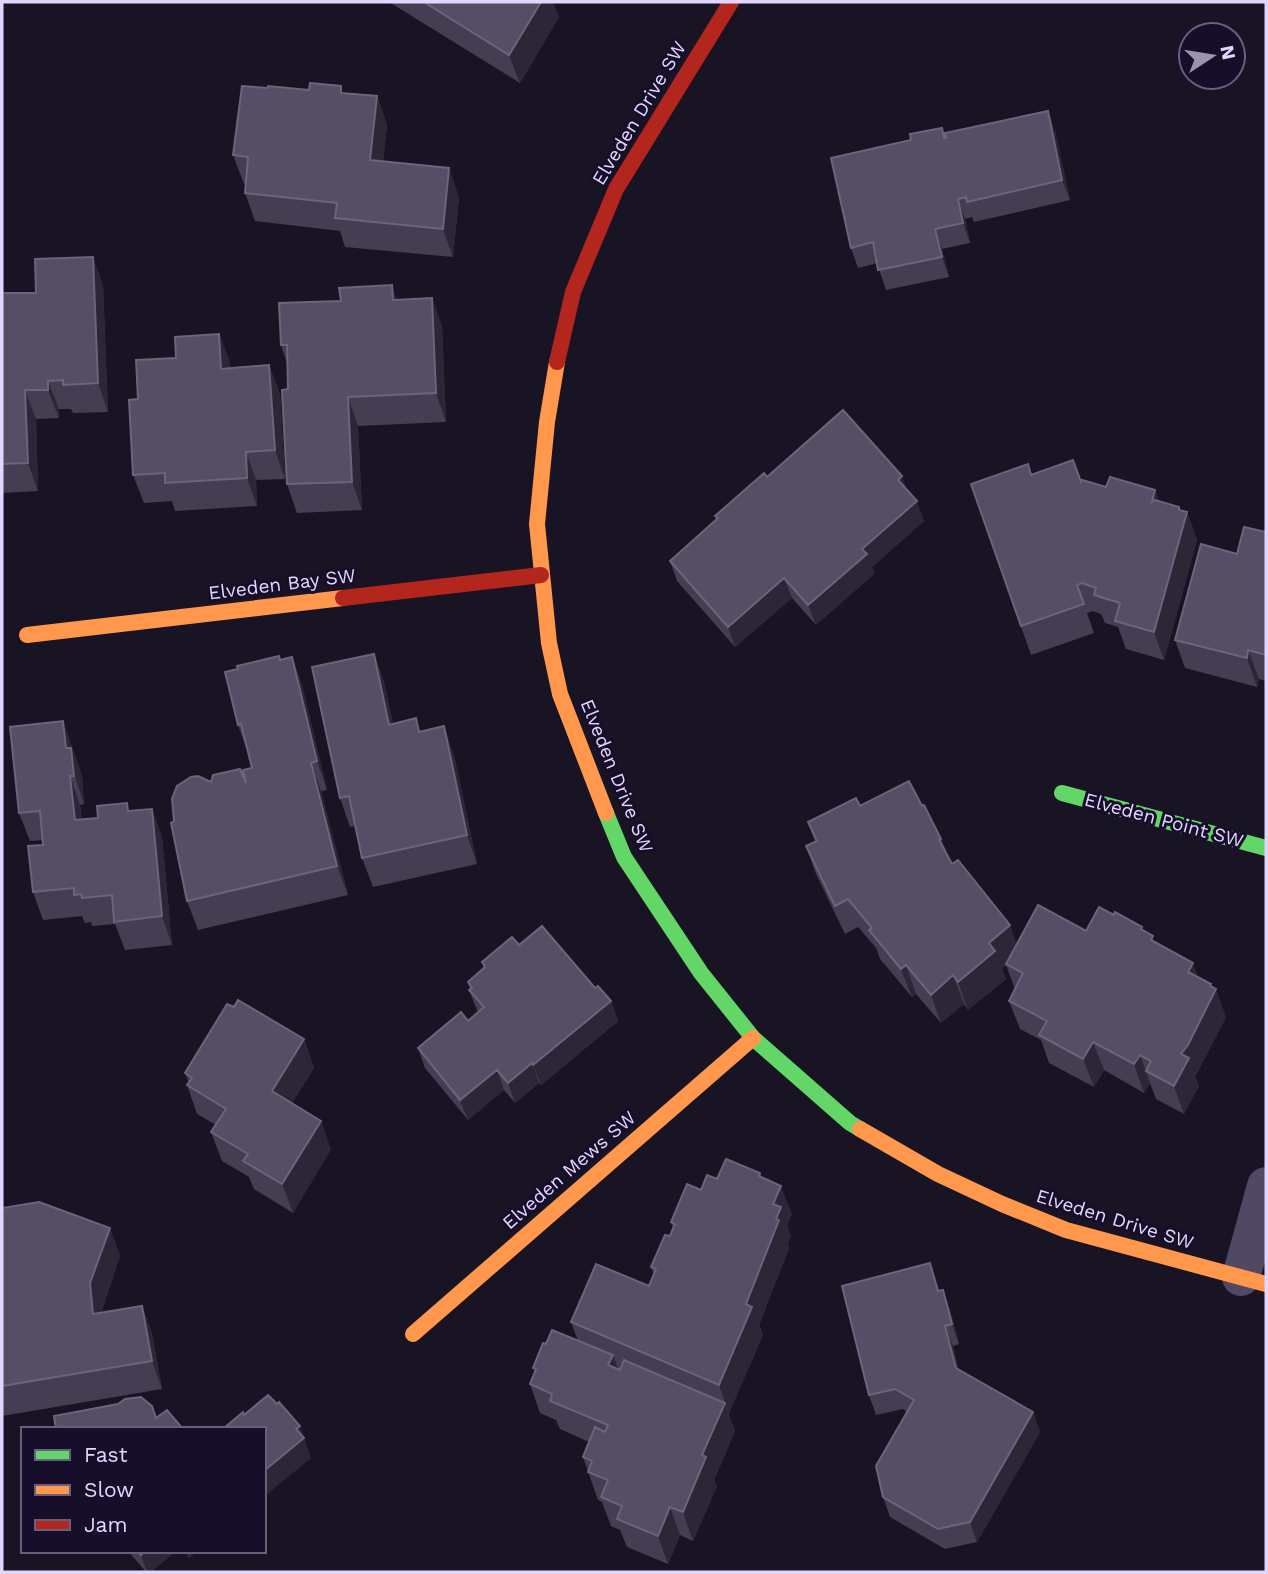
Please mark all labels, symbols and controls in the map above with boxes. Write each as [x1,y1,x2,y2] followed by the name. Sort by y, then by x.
[1177,21,1247,91] north arrow
[587,37,691,189] street label: Elveden Drive SW
[1215,43,1241,62] text: N
[207,564,357,604] street label: Elveden Bay SW
[576,696,658,856] street label: Elveden Drive SW
[1082,788,1246,852] street label: Elveden Point SW
[498,1106,640,1234] street label: Elveden Mews SW
[1033,1184,1197,1254] street label: Elveden Drive SW
[21,1427,266,1553] legend
[84,1442,128,1467] text: Fast
[84,1477,134,1502] text: Slow
[84,1512,127,1537] text: Jam

